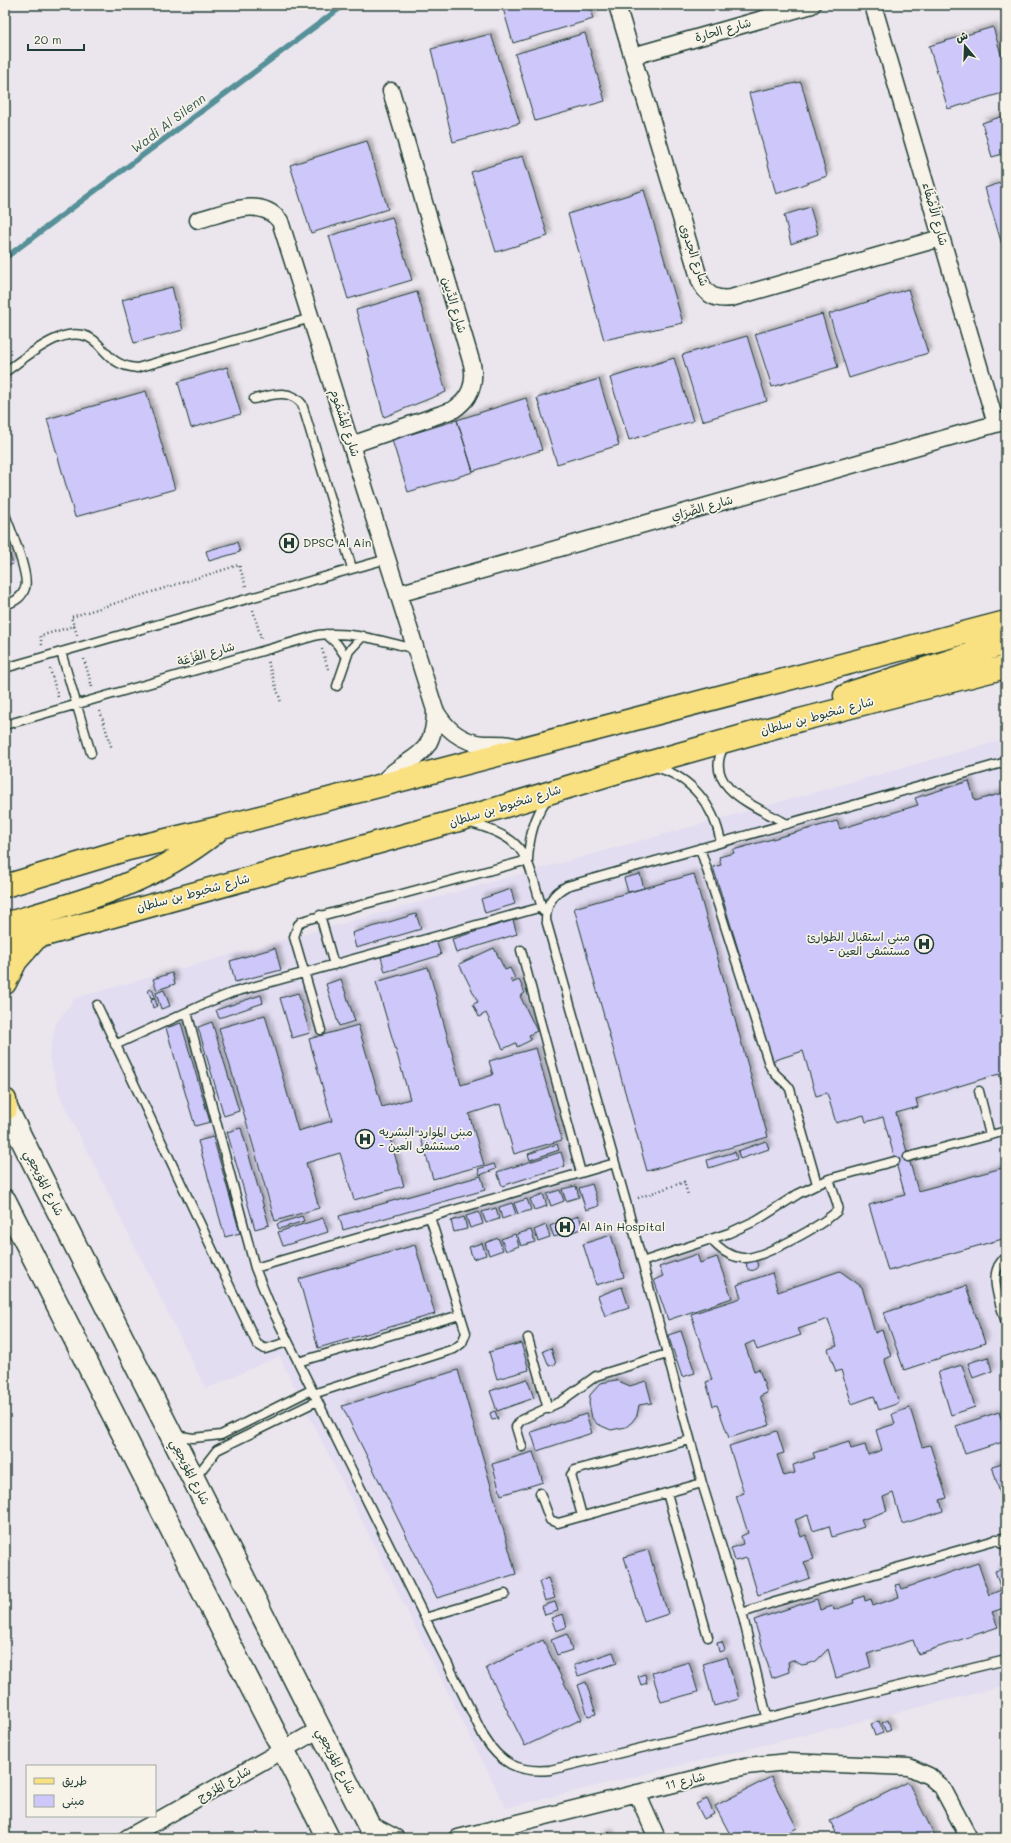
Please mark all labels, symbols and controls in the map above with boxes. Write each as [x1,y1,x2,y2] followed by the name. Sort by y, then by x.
[693,13,753,47] street label: شارع الحارة
[28,26,84,52] scale bar
[945,26,985,66] north arrow
[953,27,970,45] text: ش
[34,31,62,47] text: 20 m
[127,89,208,156] water label: Wadi Al Silenn
[917,180,954,248] street label: شارع الأَصْفَاء
[675,221,713,289] street label: شارع الجدوى
[437,275,471,335] street label: شارع الدِّيين
[326,387,364,459] street label: شارع المَشْمُوم
[669,491,735,525] street label: شارع الصِّرَاي
[278,532,300,554] hospital icon: DPSC Al Ain
[303,534,372,550] place label: DPSC Al Ain
[175,637,237,671] street label: شارع الفَزْعَة
[758,692,876,740] street label: شارع شخبوط بن سلطان
[447,780,563,832] street label: شارع شخبوط بن سلطان
[134,869,252,917] street label: شارع شخبوط بن سلطان
[807,928,910,959] place label: مبنى استقبال الطوارئ - مستشفى العين
[913,933,935,955] hospital icon: مبنى استقبال الطوارئ - مستشفى العين
[379,1123,473,1154] place label: مبنى الموارد البشريه - مستشفى العين
[354,1128,376,1150] hospital icon: مبنى الموارد البشريه - مستشفى العين
[18,1147,68,1220] street label: شارع المُوَيجعِي
[554,1216,576,1238] hospital icon: Al Ain Hospital
[579,1218,665,1234] place label: Al Ain Hospital
[164,1436,214,1509] street label: شارع المُوَيجعِي
[310,1725,360,1798] street label: شارع المُوَيجعِي
[194,1762,254,1806] street label: شارع المُرُوج
[26,1765,156,1817] legend
[663,1767,707,1795] street label: شارع 11
[62,1772,87,1788] text: طريق
[62,1792,85,1809] text: مبنى

